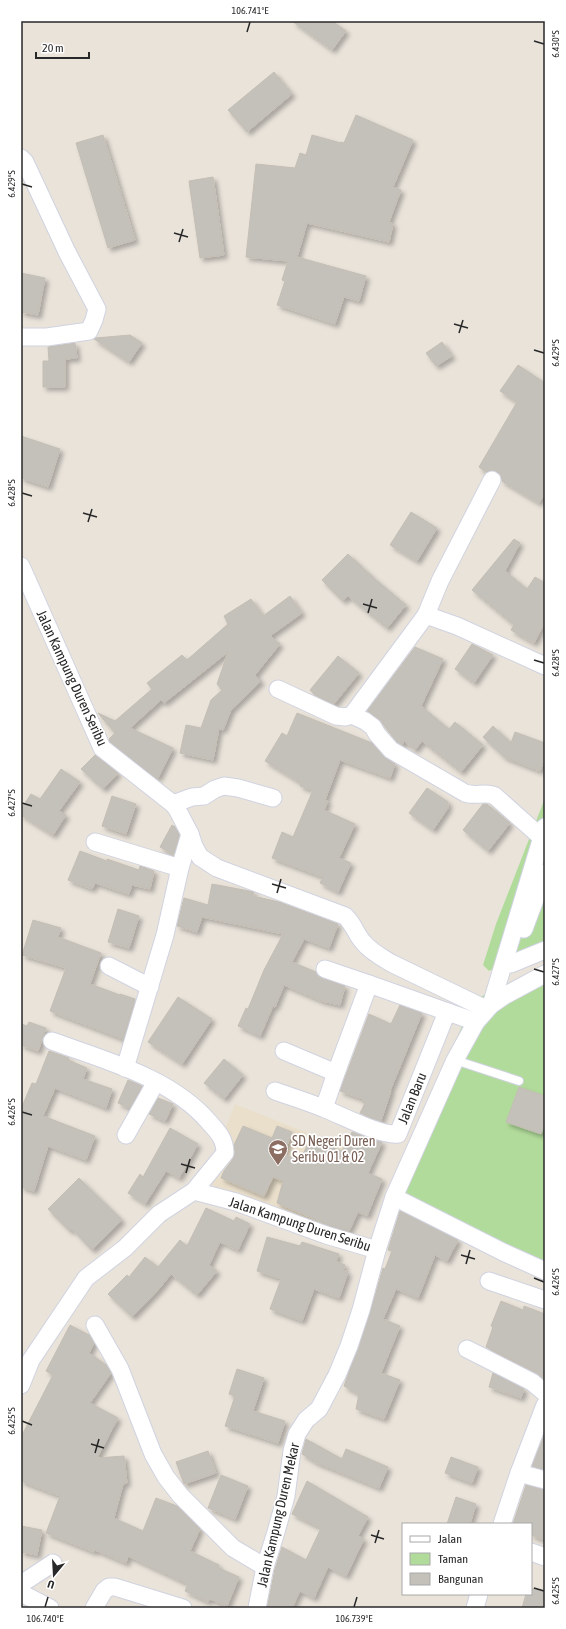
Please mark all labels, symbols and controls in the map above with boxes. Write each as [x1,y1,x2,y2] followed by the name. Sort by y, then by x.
[232,5,269,16] text: 106.741°E
[550,30,561,58] text: 6.430°S
[36,34,89,60] scale bar
[42,41,64,55] text: 20 m
[6,170,17,198] text: 6.429°S
[550,339,561,367] text: 6.429°S
[6,479,17,507] text: 6.428°S
[33,608,111,748] street label: Jalan Kampung Duren Seribu
[550,649,561,677] text: 6.428°S
[6,789,17,817] text: 6.427°S
[550,958,561,986] text: 6.427°S
[394,1070,430,1126] street label: Jalan Baru
[6,1098,17,1126] text: 6.426°S
[292,1133,376,1165] place label: SD Negeri Duren Seribu 01 & 02
[267,1138,289,1166] school or university icon: SD Negeri Duren Seribu 01 & 02
[227,1194,373,1254] street label: Jalan Kampung Duren Seribu
[550,1268,561,1296] text: 6.426°S
[6,1407,17,1435] text: 6.425°S
[254,1440,303,1589] street label: Jalan Kampung Duren Mekar
[402,1523,532,1595] legend
[438,1532,462,1546] text: Jalan
[438,1552,468,1566] text: Taman
[34,1555,74,1595] north arrow
[438,1572,483,1586] text: Bangunan
[550,1577,561,1605] text: 6.425°S
[46,1578,56,1591] text: U
[27,1613,64,1624] text: 106.740°E
[336,1613,373,1624] text: 106.739°E

